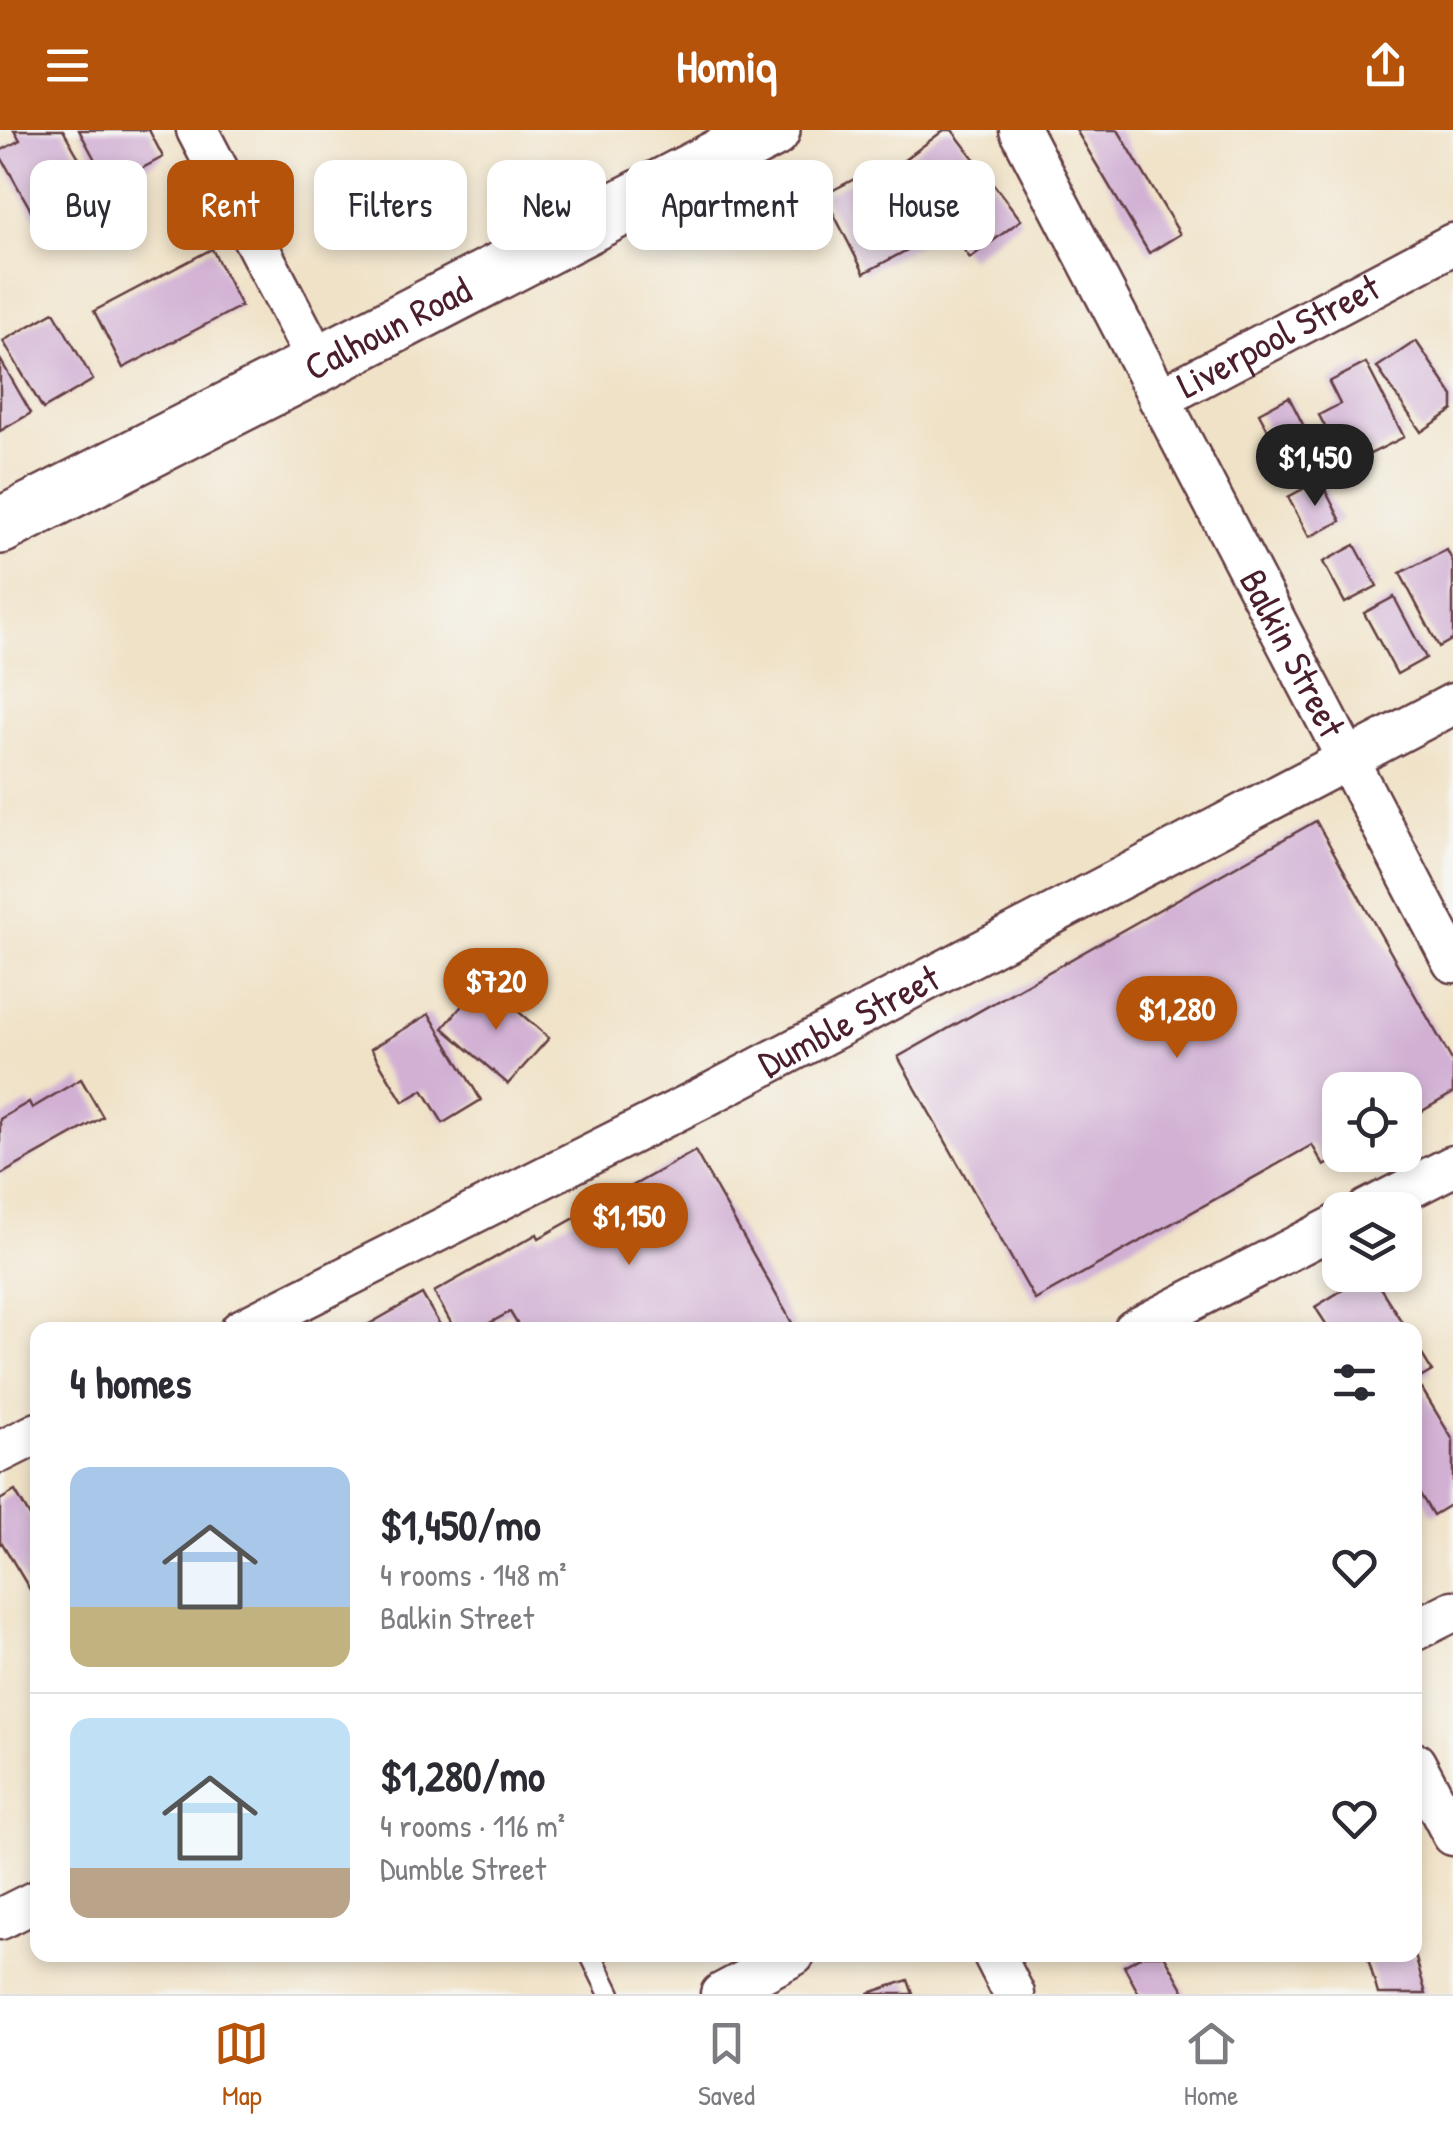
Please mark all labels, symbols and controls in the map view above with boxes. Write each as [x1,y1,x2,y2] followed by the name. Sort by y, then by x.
[676,35,777,96] text: Homiq
[40,38,95,93] icon: menu
[1358,38,1413,93] icon: share
[30,160,147,250] chip: Buy
[167,160,294,250] chip: Rent
[314,160,467,250] chip: Filters
[487,160,606,250] chip: New
[626,160,833,250] chip: Apartment
[853,160,995,250] chip: House
[1168,260,1389,410] street label: Liverpool Street
[295,263,479,392] street label: Calhoun Road
[1234,424,1396,509] pin: $1,450
[1278,435,1352,478] text: $1,450
[1228,560,1359,747] street label: Balkin Street
[437,948,555,1033] pin: $720
[749,951,949,1089] street label: Dumble Street
[465,959,527,1002] text: $720
[1096,976,1258,1061] pin: $1,280
[1138,987,1216,1030] text: $1,280
[1322,1072,1422,1292] map controls
[1322,1072,1422,1172] button: locate
[548,1183,710,1268] pin: $1,150
[1322,1192,1422,1292] button: layers
[592,1194,666,1237] text: $1,150
[70,1354,191,1411] text: 4 homes
[1327,1355,1382,1410] icon: filters
[380,1496,541,1553] text: $1,450/mo
[150,1507,270,1627] icon: home
[1327,1540,1382,1595] icon: heart
[380,1553,567,1596] text: 4 rooms · 148 m²
[380,1596,534,1639] text: Balkin Street
[380,1747,545,1804] text: $1,280/mo
[150,1758,270,1878] icon: home
[1327,1791,1382,1846] icon: heart
[380,1804,565,1847] text: 4 rooms · 116 m²
[380,1847,546,1890] text: Dumble Street
[214,2016,269,2114] tab: Map
[698,2016,755,2114] tab: Saved
[1184,2016,1239,2114] tab: Home

